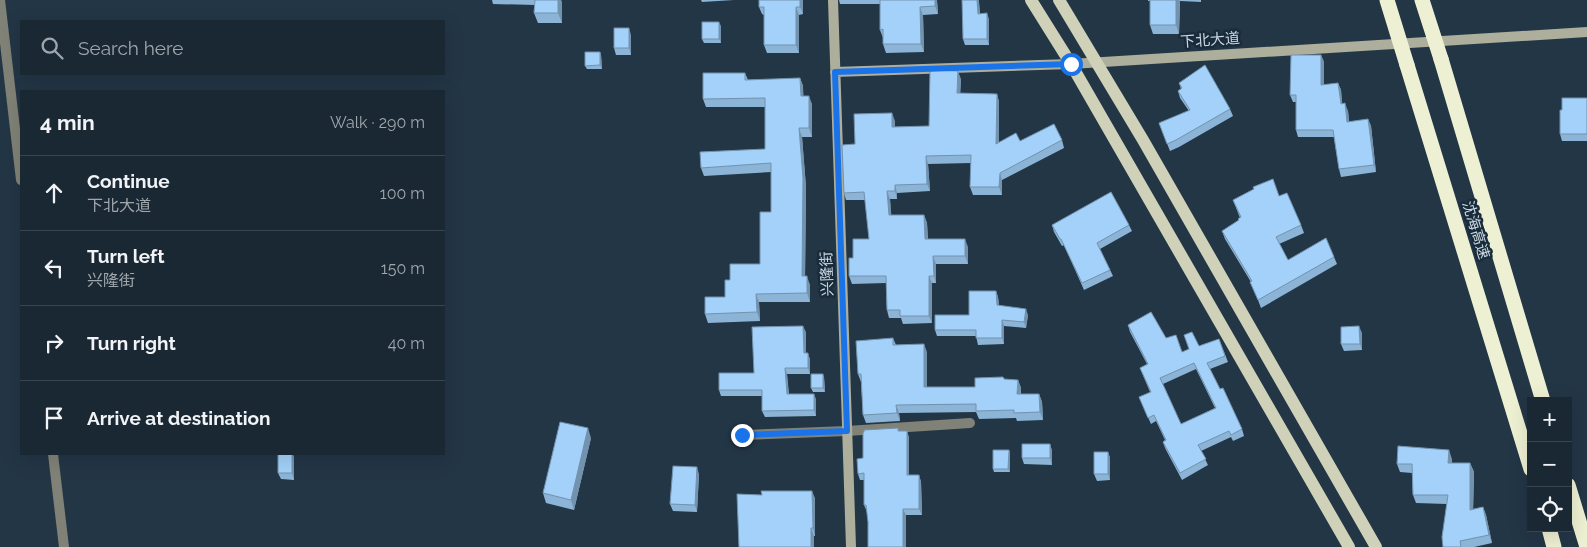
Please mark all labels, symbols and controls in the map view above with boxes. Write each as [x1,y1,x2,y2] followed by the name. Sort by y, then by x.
[20,20,445,75] search box
[1179,29,1241,51] street label: 下北大道
[38,34,66,62] icon: search
[78,37,184,59] text: Search here
[1060,53,1083,76] route start
[40,110,95,135] text: 4 min
[330,113,425,132] text: Walk · 290 m
[87,170,170,192] text: Continue
[40,179,68,207] icon: ahead
[380,184,425,203] text: 100 m
[87,196,151,215] text: 下北大道
[1459,199,1493,261] street label: 沈海高速
[87,245,164,267] text: Turn left
[817,251,837,297] street label: 兴隆街
[40,254,68,282] icon: left
[381,259,425,278] text: 150 m
[87,271,135,290] text: 兴隆街
[40,329,68,357] icon: right
[87,332,176,354] text: Turn right
[388,334,425,353] text: 40 m
[1527,397,1572,532] map controls
[1527,397,1572,442] button: +
[40,404,68,432] icon: arrive
[87,407,271,429] text: Arrive at destination
[731,424,754,447] route end
[1527,442,1572,487] button: −
[1527,487,1572,532] button: locate

